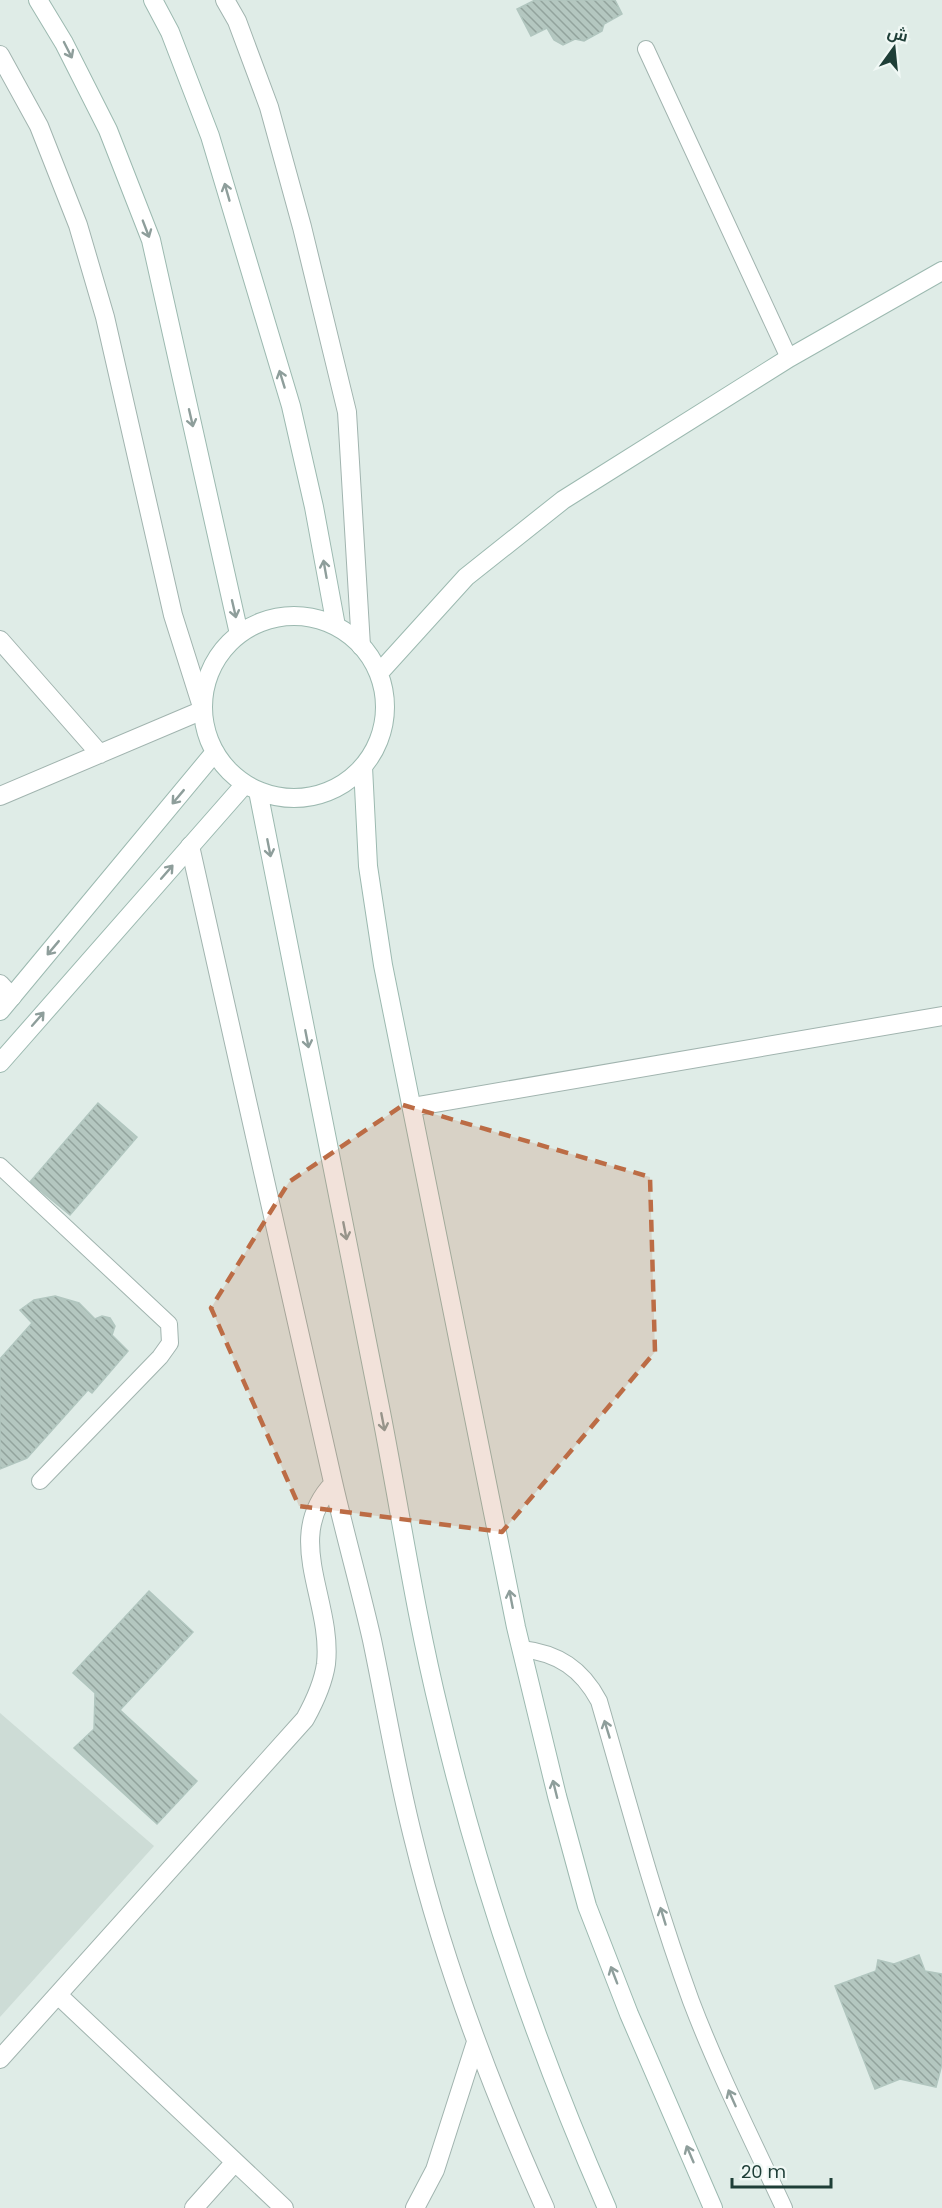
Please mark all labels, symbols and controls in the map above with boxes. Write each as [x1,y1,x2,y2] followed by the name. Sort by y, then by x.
[864,18,924,78] north arrow
[885,20,911,48] text: ش
[63,41,74,59] one-way arrow
[221,183,232,202] one-way arrow
[142,219,153,237] one-way arrow
[276,370,287,389] one-way arrow
[186,408,197,428] one-way arrow
[319,560,330,579] one-way arrow
[228,599,240,618] one-way arrow
[171,789,184,805] one-way arrow
[264,838,275,857] one-way arrow
[160,865,174,880] one-way arrow
[46,940,60,955] one-way arrow
[32,1011,45,1027] one-way arrow
[302,1029,313,1049] one-way arrow
[340,1220,351,1240] one-way arrow
[378,1412,389,1431] one-way arrow
[504,1590,516,1609] one-way arrow
[601,1720,612,1739] one-way arrow
[549,1780,561,1799] one-way arrow
[657,1907,668,1926] one-way arrow
[608,1966,619,1984] one-way arrow
[725,2090,737,2108] one-way arrow
[684,2145,695,2164] one-way arrow
[732,2151,831,2189] scale bar
[741,2159,786,2184] text: 20 m

